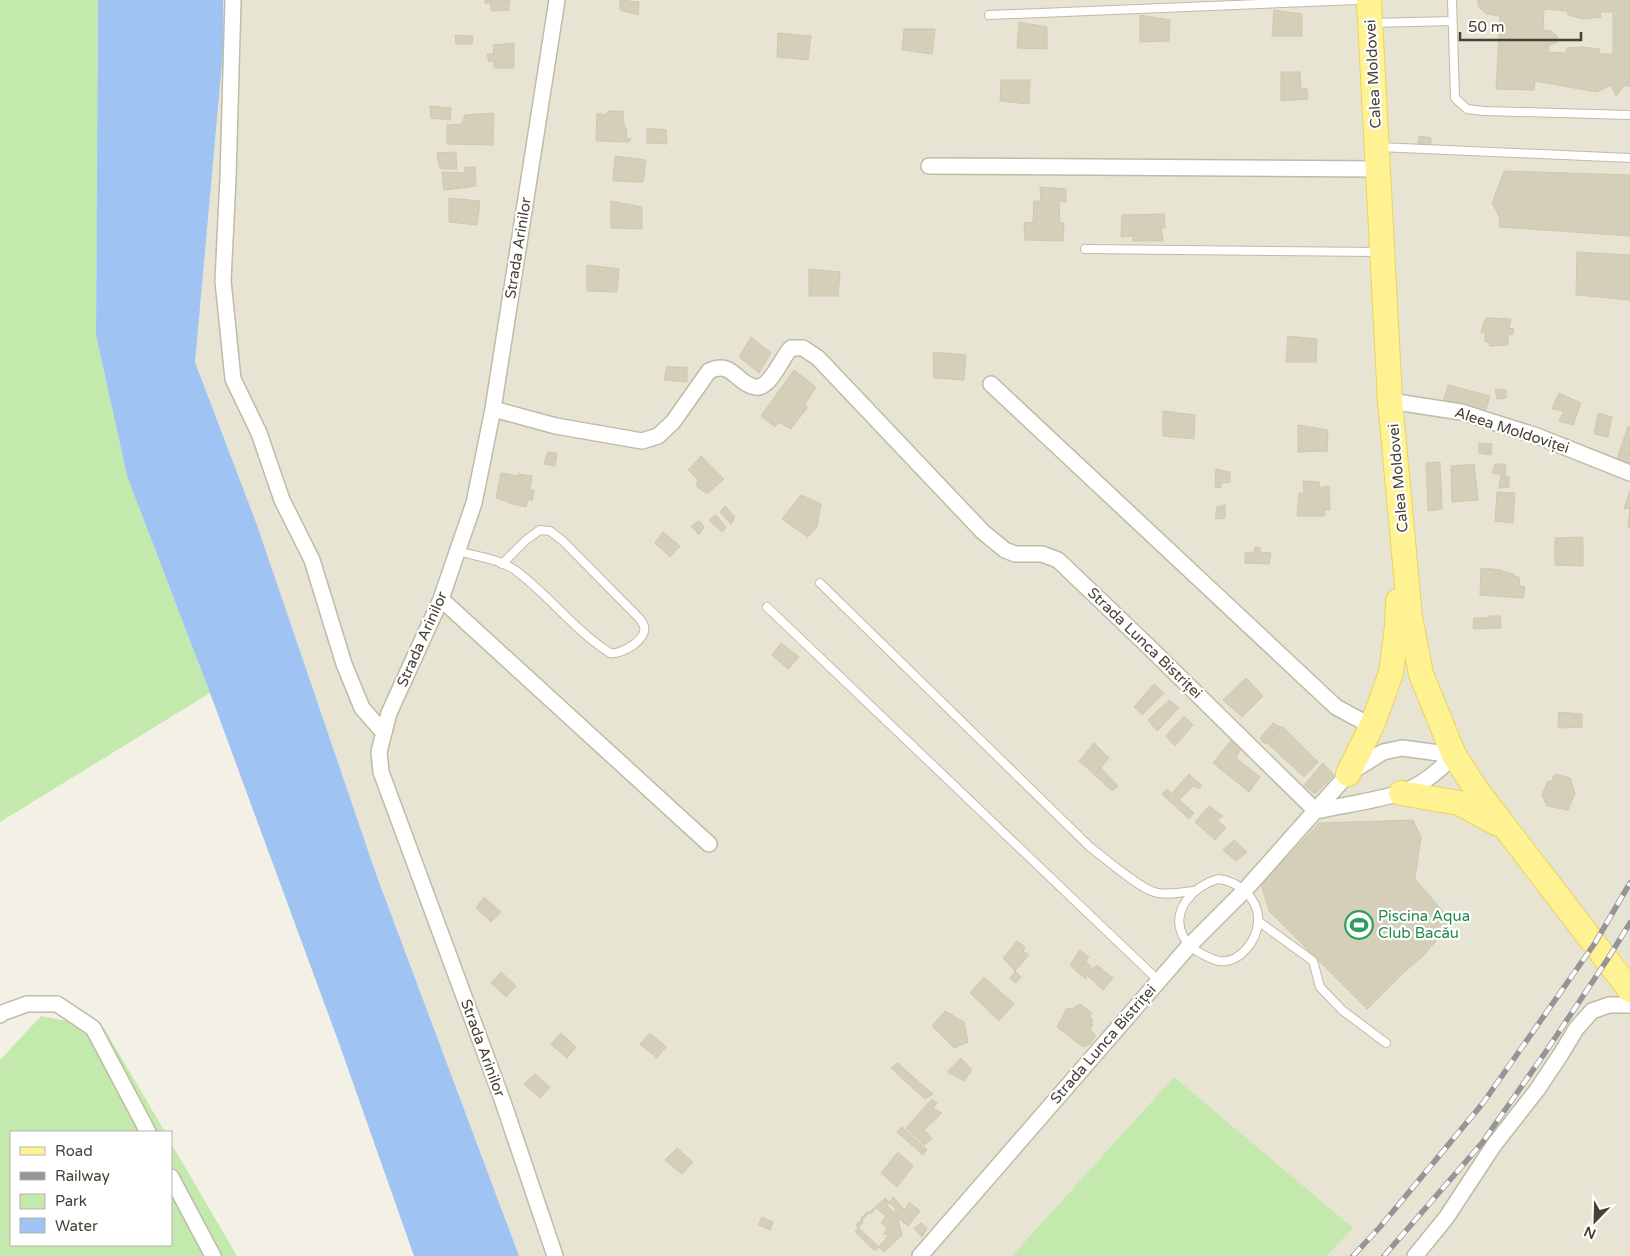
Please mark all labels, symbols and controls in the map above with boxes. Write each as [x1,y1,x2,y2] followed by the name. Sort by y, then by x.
[1460,10,1581,42] scale bar
[1468,18,1505,36] text: 50 m
[1361,19,1385,129] street label: Calea Moldovei
[501,196,535,300] street label: Strada Arinilor
[1452,403,1572,457] street label: Aleea Moldoviței
[1384,423,1412,533] street label: Calea Moldovei
[1084,584,1206,702] street label: Strada Lunca Bistriței
[393,588,451,690] street label: Strada Arinilor
[1378,907,1470,942] place label: Piscina Aqua Club Bacău
[1344,910,1374,940] sports icon: Piscina Aqua Club Bacău
[1046,981,1160,1107] street label: Strada Lunca Bistriței
[457,997,509,1100] street label: Strada Arinilor
[10,1131,172,1246] legend
[55,1142,93,1160] text: Road
[55,1167,110,1185] text: Railway
[55,1192,87,1210] text: Park
[1570,1196,1620,1246] north arrow
[55,1217,98,1235] text: Water
[1582,1222,1599,1243] text: N

